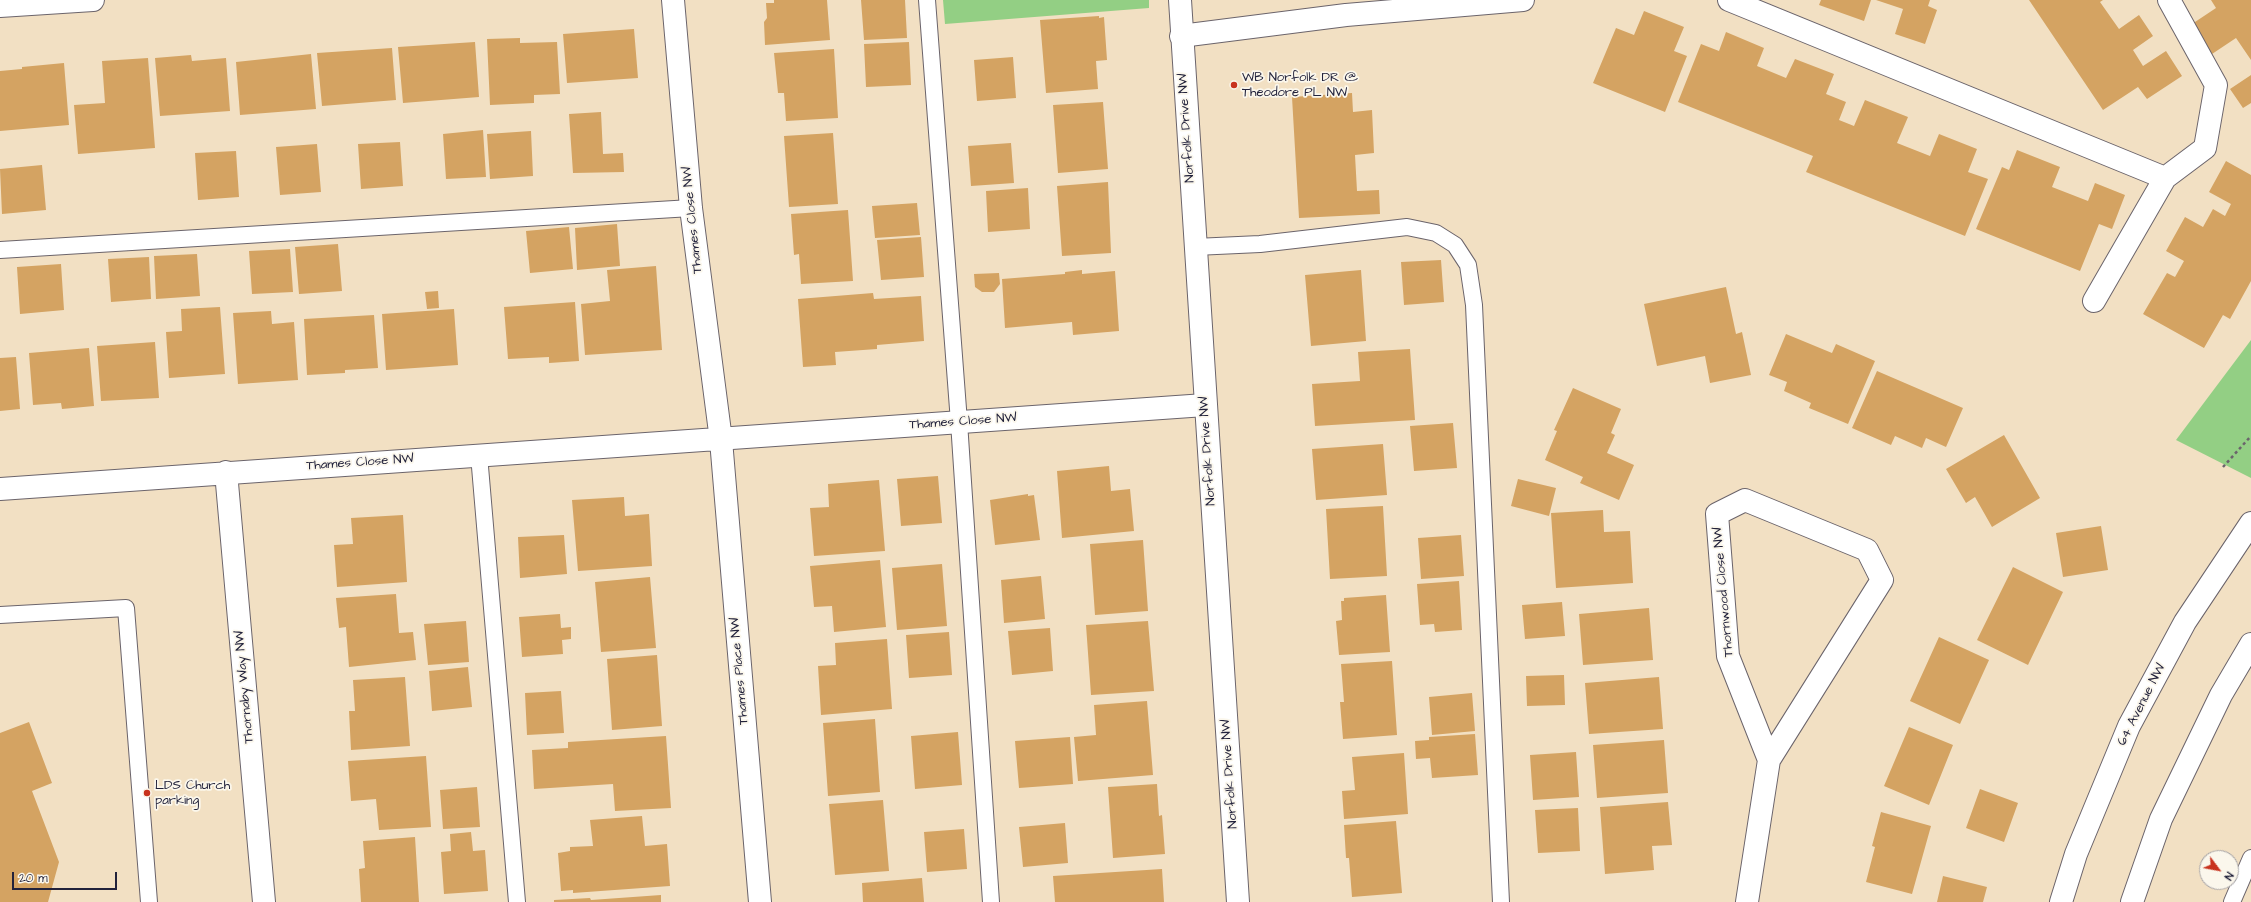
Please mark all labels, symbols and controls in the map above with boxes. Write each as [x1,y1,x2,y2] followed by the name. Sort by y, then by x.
[1242,70,1358,101] place label: WB Norfolk DR @ Theodore PL NW
[1175,73,1199,183] street label: Norfolk Drive NW
[1229,80,1239,90] marker: WB Norfolk DR @ Theodore PL NW
[680,166,706,274] street label: Thames Close NW
[1196,396,1220,506] street label: Norfolk Drive NW
[909,410,1017,434] street label: Thames Close NW
[306,451,414,475] street label: Thames Close NW
[1711,526,1737,658] street label: Thornwood Close NW
[728,617,752,725] street label: Thames Place NW
[232,630,258,744] street label: Thornaby Way NW
[2115,661,2169,749] street label: 64 Avenue NW
[1218,719,1242,829] street label: Norfolk Drive NW
[155,778,230,809] place label: LDS Church parking
[142,788,152,798] marker: LDS Church parking
[2199,850,2239,890] north arrow
[14,864,119,890] scale bar
[2221,869,2237,883] text: N
[19,870,48,887] text: 20 m

